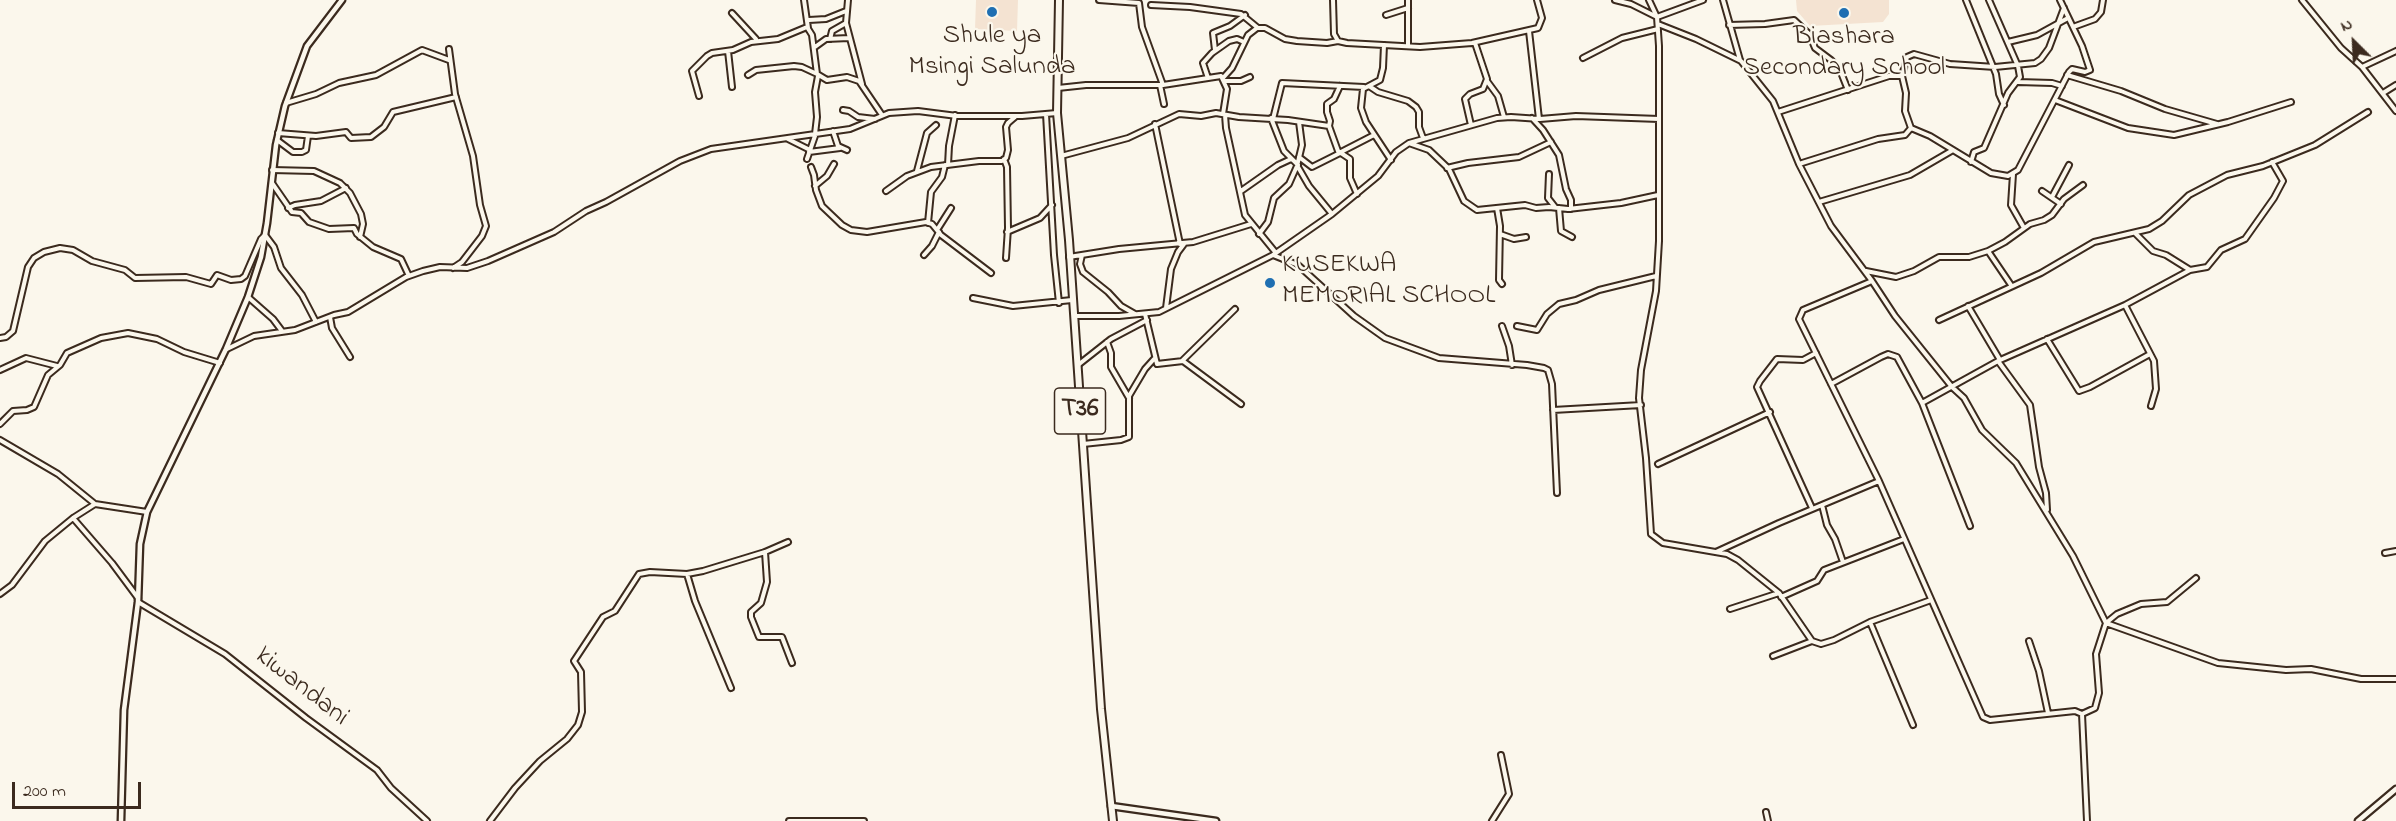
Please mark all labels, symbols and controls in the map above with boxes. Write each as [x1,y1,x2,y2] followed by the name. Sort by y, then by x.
[985,5,999,19] marker: Shule ya Msingi Salunda
[1837,6,1851,20] marker: Biashara Secondary School
[2324,12,2384,72] north arrow
[2337,12,2356,39] text: N
[909,22,1075,85] place label: Shule ya Msingi Salunda
[1743,23,1945,86] place label: Biashara Secondary School
[1282,251,1495,314] place label: KUSEKWA MEMORIAL SCHOOL
[1263,276,1277,290] marker: KUSEKWA MEMORIAL SCHOOL
[1054,388,1106,434] road number: T36
[248,641,354,735] street label: kiwandani
[15,770,144,808] scale bar
[23,779,66,805] text: 200 m

